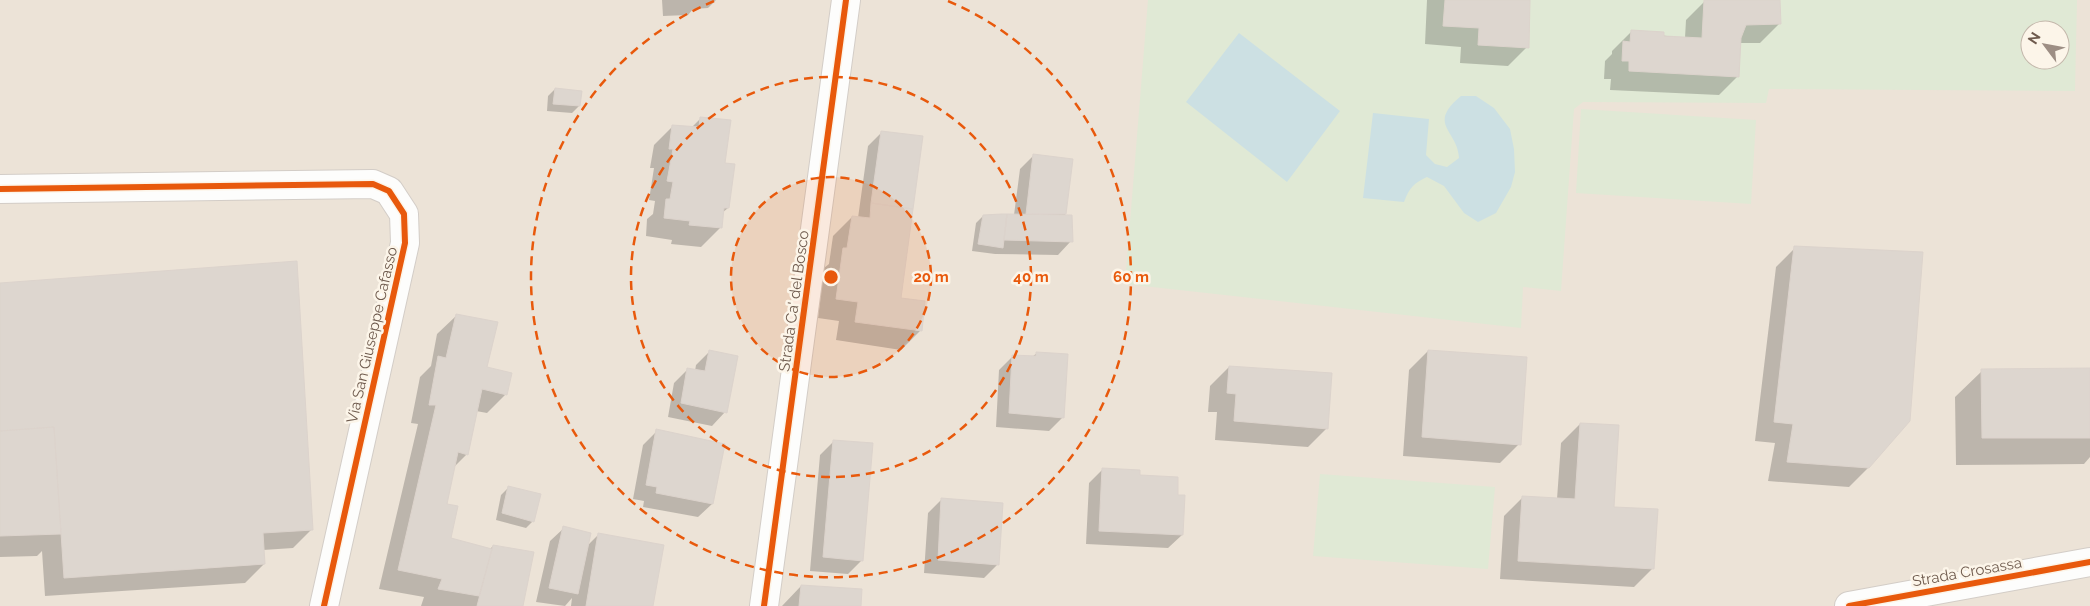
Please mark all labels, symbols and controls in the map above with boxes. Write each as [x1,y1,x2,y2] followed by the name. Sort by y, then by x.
[2020,20,2070,70] north arrow
[2024,29,2044,47] text: N
[775,229,813,373] street label: Strada Ca' del Bosco
[343,245,401,425] street label: Via San Giuseppe Cafasso
[822,268,840,286] centre of rings
[913,268,949,286] text: 20 m
[1013,268,1049,286] text: 40 m
[1113,268,1149,286] text: 60 m
[1911,553,2023,591] street label: Strada Crosassa

